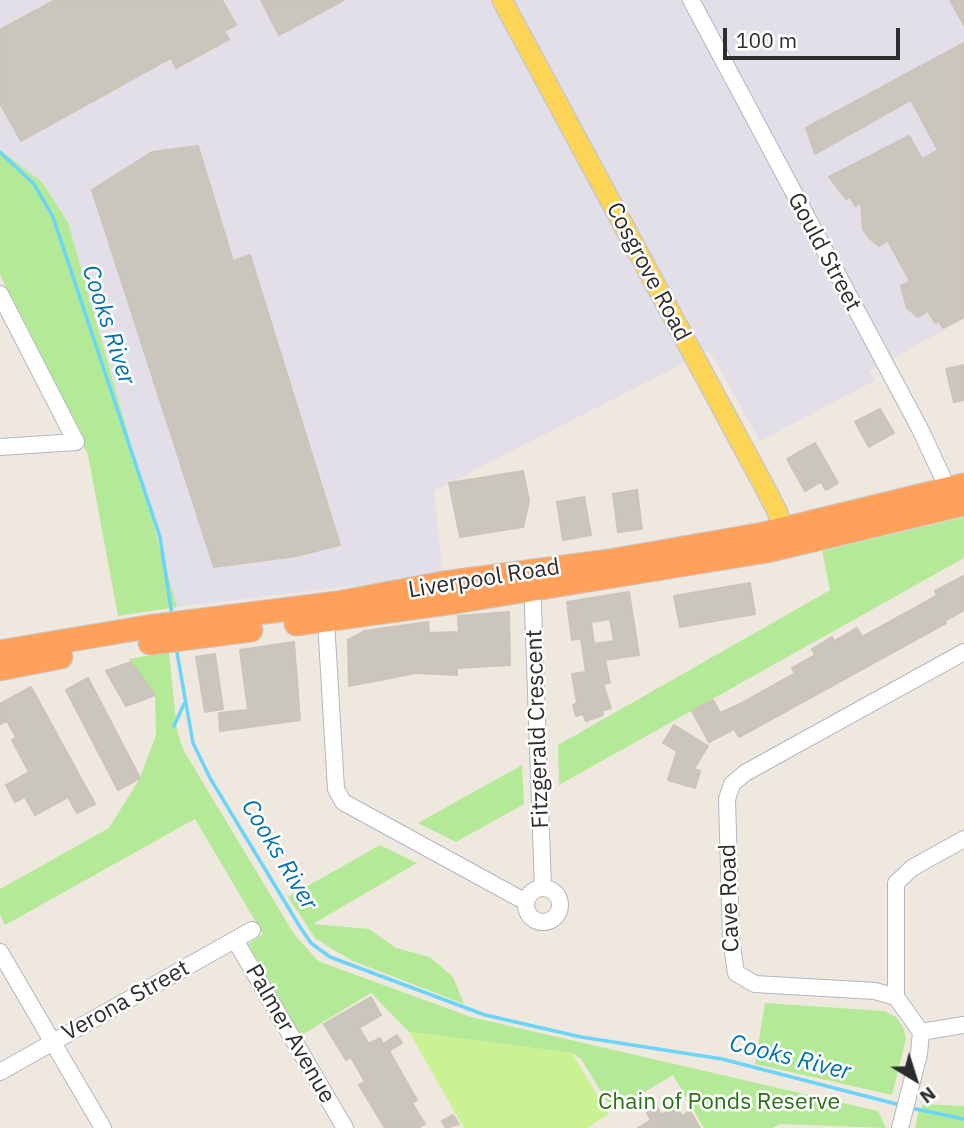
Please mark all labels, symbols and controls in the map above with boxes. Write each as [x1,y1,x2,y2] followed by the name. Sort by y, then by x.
[726,14,903,58] scale bar
[736,26,797,54] text: 100 m
[781,188,867,316] street label: Gould Street
[600,198,696,346] street label: Cosgrove Road
[75,262,141,388] water label: Cooks River
[406,553,562,605] street label: Liverpool Road
[521,629,555,829] street label: Fitzgerald Crescent
[235,794,323,916] water label: Cooks River
[714,843,746,953] street label: Cave Road
[58,955,194,1047] street label: Verona Street
[239,960,341,1108] street label: Palmer Avenue
[726,1029,854,1087] water label: Cooks River
[880,1044,950,1114] north arrow
[915,1082,941,1109] text: N
[598,1088,840,1116] park label: Chain of Ponds Reserve

